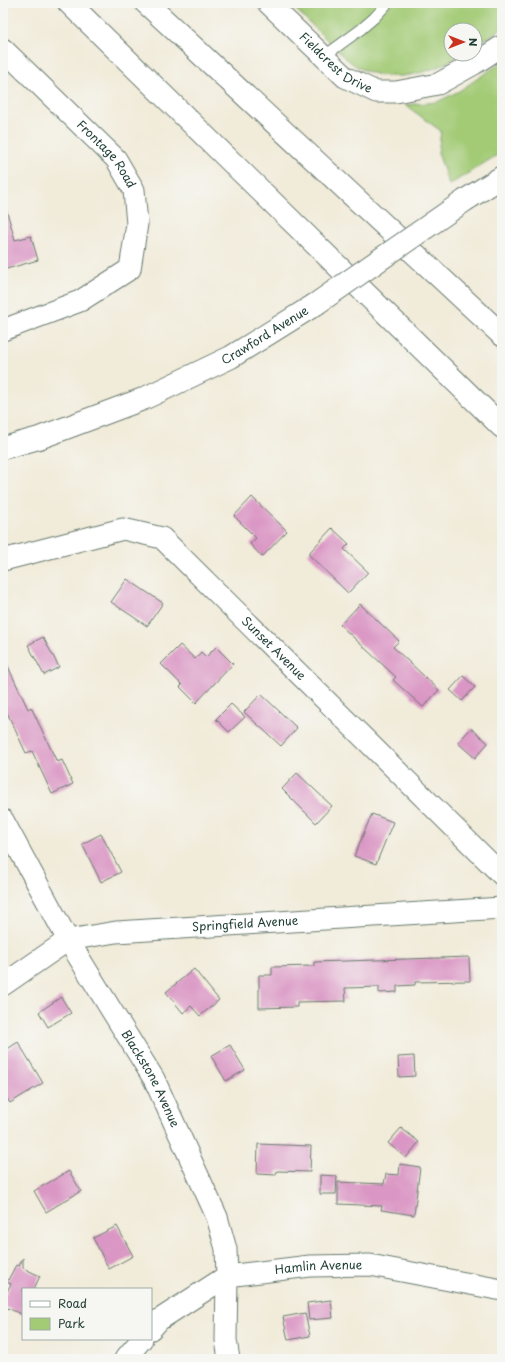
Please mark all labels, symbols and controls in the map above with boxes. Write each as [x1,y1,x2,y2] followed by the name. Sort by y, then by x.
[443,22,483,62] north arrow
[296,28,376,97] street label: Fieldcrest Drive
[465,38,482,47] text: N
[73,116,141,191] street label: Frontage Road
[218,301,312,368] street label: Crawford Avenue
[238,612,311,684] street label: Sunset Avenue
[191,911,299,935] street label: Springfield Avenue
[118,1026,185,1130] street label: Blackstone Avenue
[274,1255,363,1278] street label: Hamlin Avenue
[22,1288,152,1340] legend
[58,1294,87,1312] text: Road
[58,1314,85,1332] text: Park

